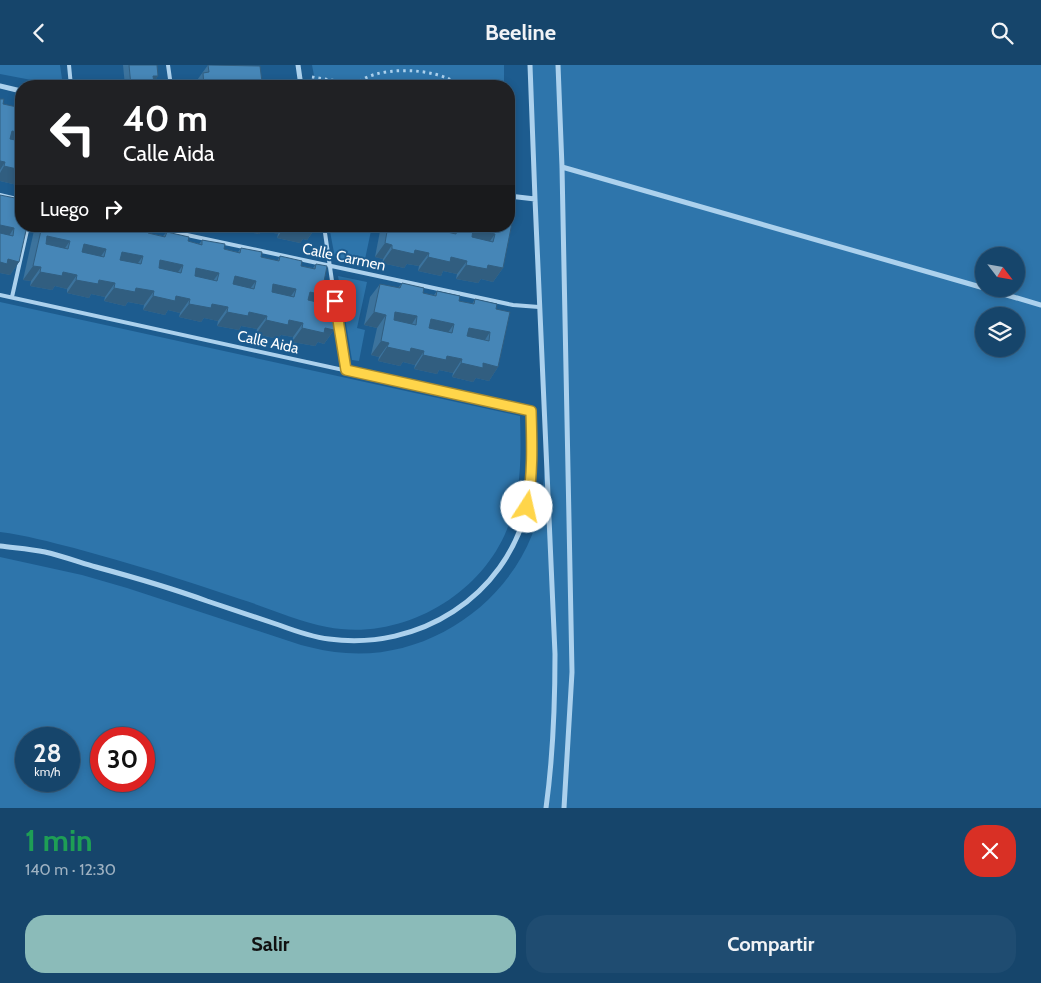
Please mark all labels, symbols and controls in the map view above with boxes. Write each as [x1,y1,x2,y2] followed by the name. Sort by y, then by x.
[25,19,53,47] icon: back
[485,19,556,46] text: Beeline
[988,19,1016,47] icon: search
[123,97,208,140] text: 40 m
[40,100,105,165] icon: left
[123,140,215,167] text: Calle Aida
[99,195,127,223] icon: right
[40,198,89,221] text: Luego
[301,239,387,275] street label: Calle Carmen
[975,247,1025,297] north arrow
[975,247,1025,357] map controls
[314,280,356,322] pin
[321,287,349,315] icon: arrive
[975,307,1025,357] button: layers
[236,327,301,357] street label: Calle Aida
[500,480,552,532] position arrow
[90,727,155,792] speed limit sign: 30
[33,738,62,768] text: 28
[34,764,61,779] text: km/h
[25,822,93,859] text: 1 min
[964,825,1016,877] button: close
[25,860,116,879] text: 140 m · 12:30
[25,915,516,973] button: Salir
[526,915,1016,973] button: Compartir

